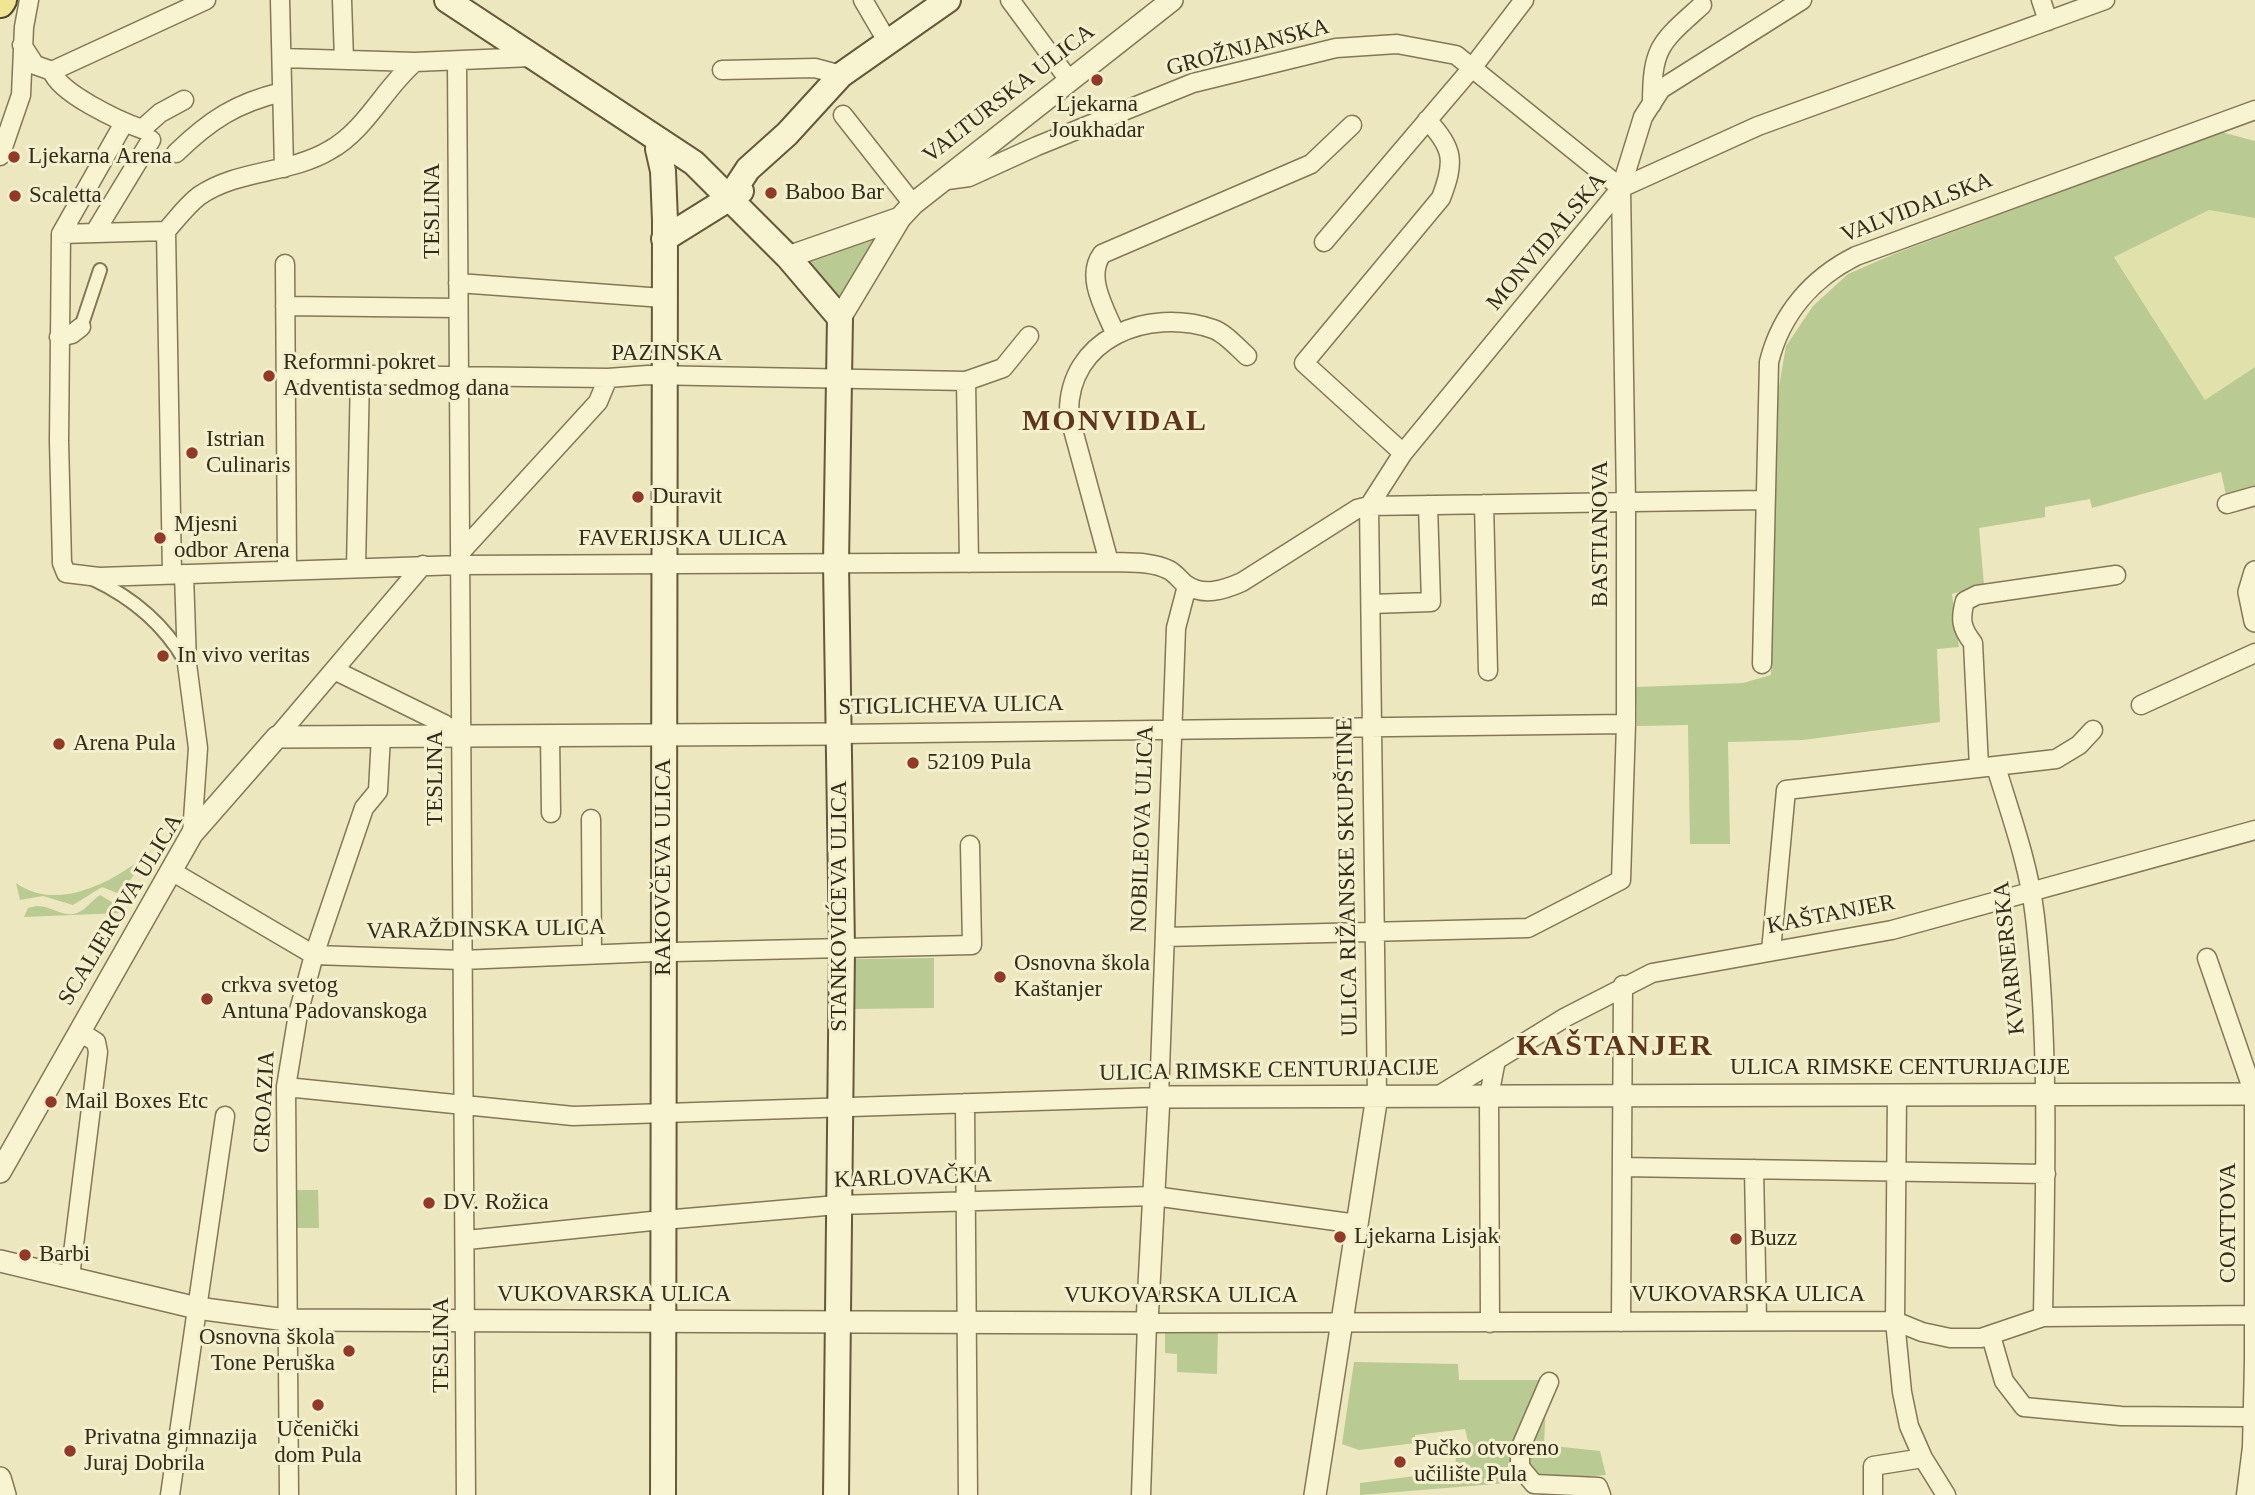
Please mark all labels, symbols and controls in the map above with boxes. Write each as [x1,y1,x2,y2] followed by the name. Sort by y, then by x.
[1164,13,1332,83] street label: GROŽNJANSKA
[918,18,1100,170] street label: VALTURSKA ULICA
[1089,72,1105,88] marker: Ljekarna Joukhadar
[1050,91,1144,145] place label: Ljekarna Joukhadar
[28,143,172,171] place label: Ljekarna Arena
[6,149,22,165] marker: Ljekarna Arena
[419,163,447,259] street label: TESLINA
[1837,166,1997,250] street label: VALVIDALSKA
[1481,168,1613,316] street label: MONVIDALSKA
[785,179,884,207] place label: Baboo Bar
[29,182,102,210] place label: Scaletta
[763,185,779,201] marker: Baboo Bar
[7,188,23,204] marker: Scaletta
[611,340,723,368] street label: PAZINSKA
[283,349,509,403] place label: Reformni pokret Adventista sedmog dana
[261,368,277,384] marker: Reformni pokret Adventista sedmog dana
[1023,404,1207,440] district label: MONVIDAL
[206,426,290,480] place label: Istrian Culinaris
[184,445,200,461] marker: Istrian Culinaris
[1587,461,1615,607] street label: BASTIANOVA
[652,483,722,511] place label: Duravit
[630,489,646,505] marker: Duravit
[174,511,290,565] place label: Mjesni odbor Arena
[578,525,788,553] street label: FAVERIJSKA ULICA
[152,530,168,546] marker: Mjesni odbor Arena
[177,642,310,670] place label: In vivo veritas
[155,648,171,664] marker: In vivo veritas
[838,690,1064,722] street label: STIGLICHEVA ULICA
[1331,717,1365,1037] street label: ULICA RIŽANSKE SKUPŠTINE
[1126,725,1160,933] street label: NOBILEOVA ULICA
[73,730,176,758] place label: Arena Pula
[422,730,450,826] street label: TESLINA
[51,736,67,752] marker: Arena Pula
[927,749,1031,777] place label: 52109 Pula
[905,755,921,771] marker: 52109 Pula
[650,758,678,976] street label: RAKOVČEVA ULICA
[826,780,854,1032] street label: STANKOVIĆEVA ULICA
[53,809,189,1011] street label: SCALIEROVA ULICA
[1988,880,2032,1036] street label: KVARNERSKA
[1765,889,1897,941] street label: KAŠTANJER
[366,914,606,946] street label: VARAŽDINSKA ULICA
[1014,950,1150,1004] place label: Osnovna škola Kaštanjer
[992,969,1008,985] marker: Osnovna škola Kaštanjer
[221,972,427,1026] place label: crkva svetog Antuna Padovanskoga
[199,991,215,1007] marker: crkva svetog Antuna Padovanskoga
[1517,1029,1713,1065] district label: KAŠTANJER
[249,1050,281,1154] street label: CROAZIA
[1099,1054,1439,1088] street label: ULICA RIMSKE CENTURIJACIJE
[1730,1054,2070,1082] street label: ULICA RIMSKE CENTURIJACIJE
[65,1088,208,1116] place label: Mail Boxes Etc
[43,1094,59,1110] marker: Mail Boxes Etc
[834,1161,992,1195] street label: KARLOVAČKA
[2215,1163,2243,1283] street label: COATTOVA
[443,1189,549,1217] place label: DV. Rožica
[421,1195,437,1211] marker: DV. Rožica
[1354,1223,1499,1251] place label: Ljekarna Lisjak
[1750,1225,1797,1253] place label: Buzz
[1332,1229,1348,1245] marker: Ljekarna Lisjak
[1728,1231,1744,1247] marker: Buzz
[39,1241,90,1269] place label: Barbi
[17,1247,33,1263] marker: Barbi
[497,1281,731,1309] street label: VUKOVARSKA ULICA
[1631,1281,1865,1309] street label: VUKOVARSKA ULICA
[1064,1282,1298,1310] street label: VUKOVARSKA ULICA
[428,1297,456,1393] street label: TESLINA
[199,1324,335,1378] place label: Osnovna škola Tone Peruška
[341,1343,357,1359] marker: Osnovna škola Tone Peruška
[310,1397,326,1413] marker: Učenički dom Pula
[274,1416,362,1470] place label: Učenički dom Pula
[84,1424,257,1478] place label: Privatna gimnazija Juraj Dobrila
[1414,1435,1559,1489] place label: Pučko otvoreno učilište Pula
[62,1443,78,1459] marker: Privatna gimnazija Juraj Dobrila
[1392,1454,1408,1470] marker: Pučko otvoreno učilište Pula

